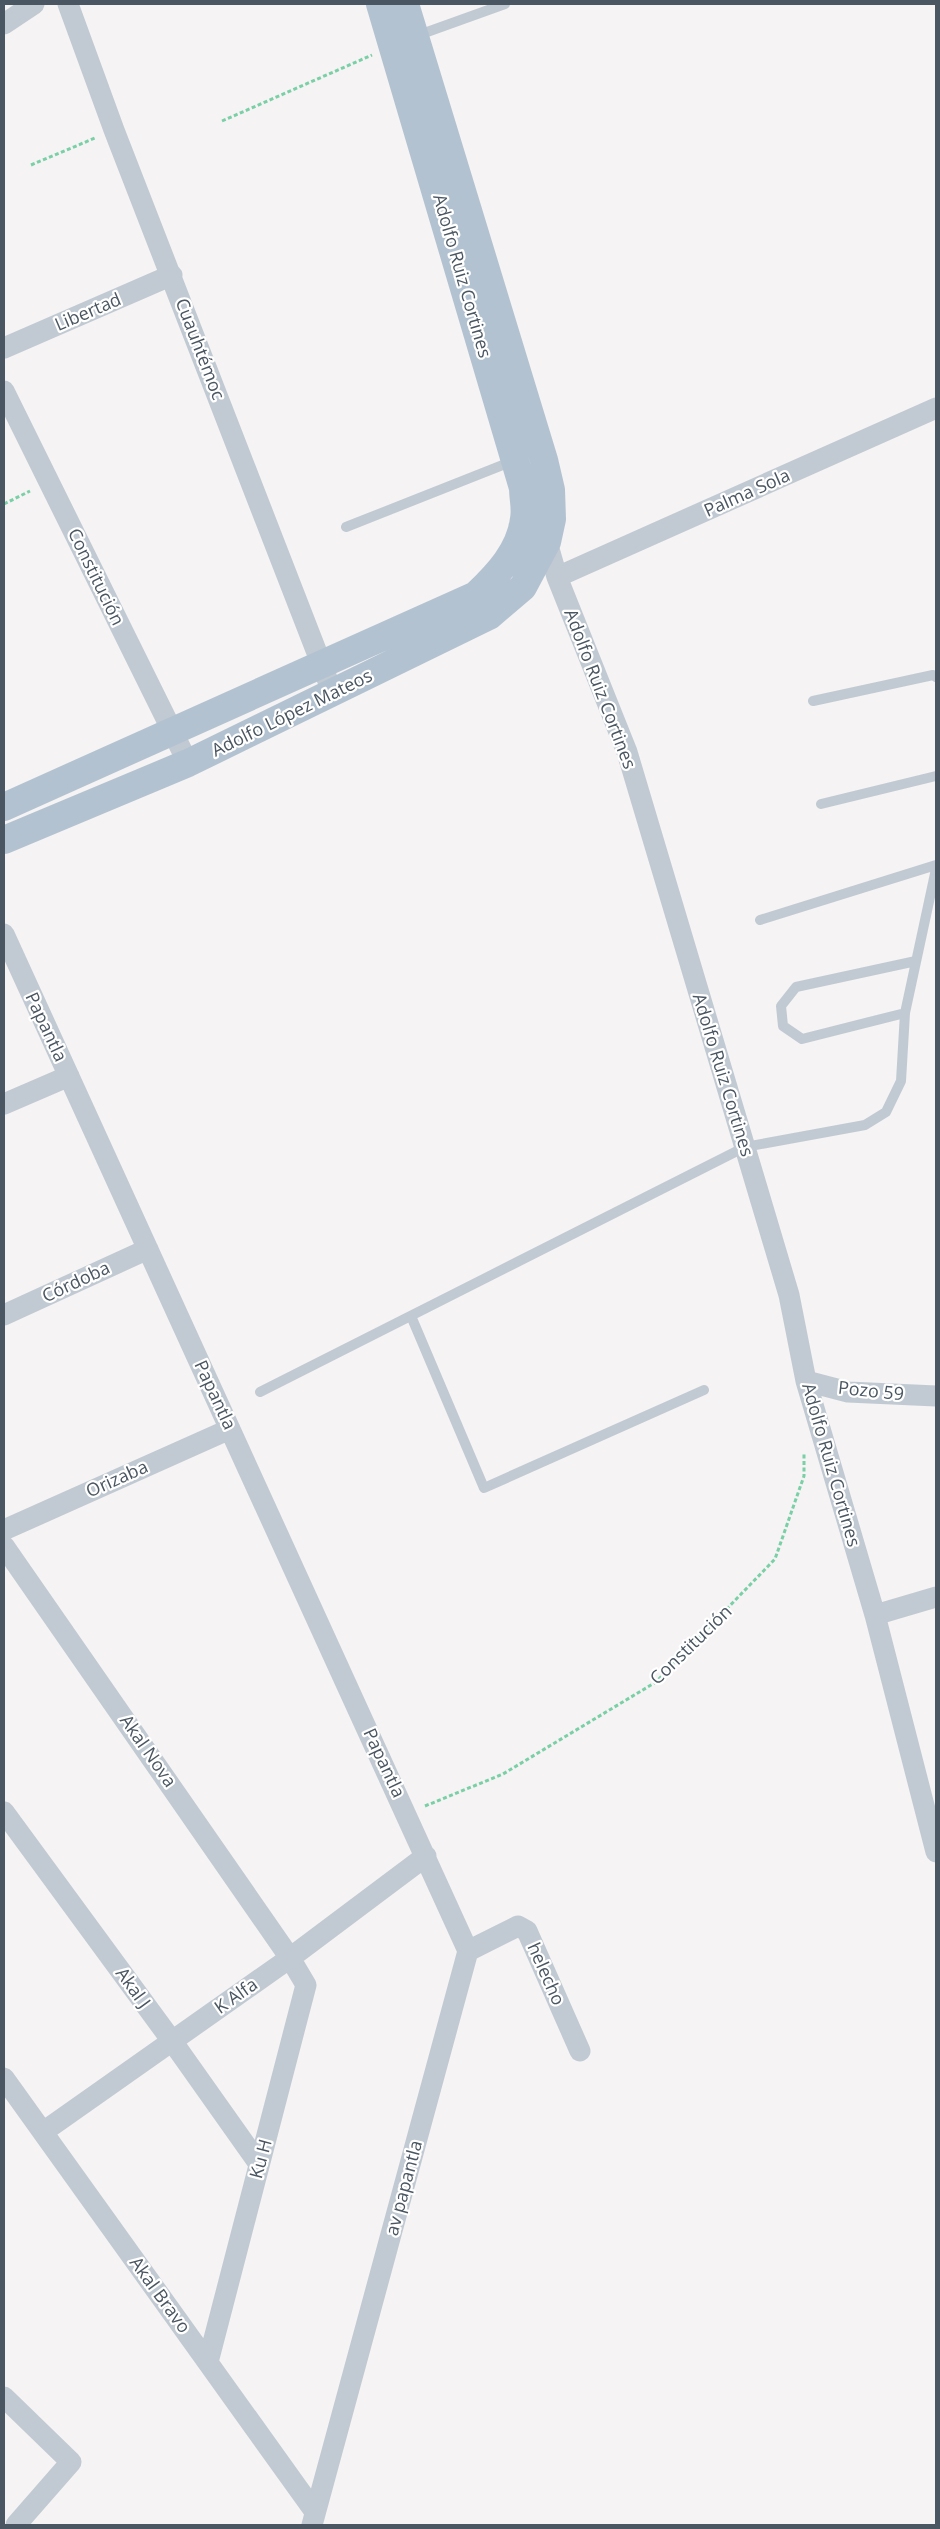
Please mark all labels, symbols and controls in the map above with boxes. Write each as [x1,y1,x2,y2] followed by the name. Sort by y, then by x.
[428,191,498,360] street label: Adolfo Ruiz Cortines
[51,286,124,336] street label: Libertad
[171,294,231,403] street label: Cuauhtémoc
[700,462,793,522] street label: Palma Sola
[63,524,131,629] street label: Constitución
[559,605,642,772] street label: Adolfo Ruiz Cortines
[207,663,376,761] street label: Adolfo López Mateos
[20,988,73,1065] street label: Papantla
[688,990,760,1159] street label: Adolfo Ruiz Cortines
[38,1255,113,1307] street label: Córdoba
[189,1356,242,1433] street label: Papantla
[837,1375,905,1405] street label: Pozo 59
[797,1380,867,1549] street label: Adolfo Ruiz Cortines
[82,1454,151,1502] street label: Orizaba
[644,1599,736,1689] street label: Constitución
[115,1709,183,1791] street label: Akal Nova
[358,1724,411,1801] street label: Papantla
[522,1938,571,2009] street label: helecho
[111,1962,157,2013] street label: Akal J
[209,1972,262,2019] street label: K Alfa
[243,2136,277,2181] street label: Ku H
[379,2137,427,2238] street label: av papantla
[125,2251,197,2337] street label: Akal Bravo

